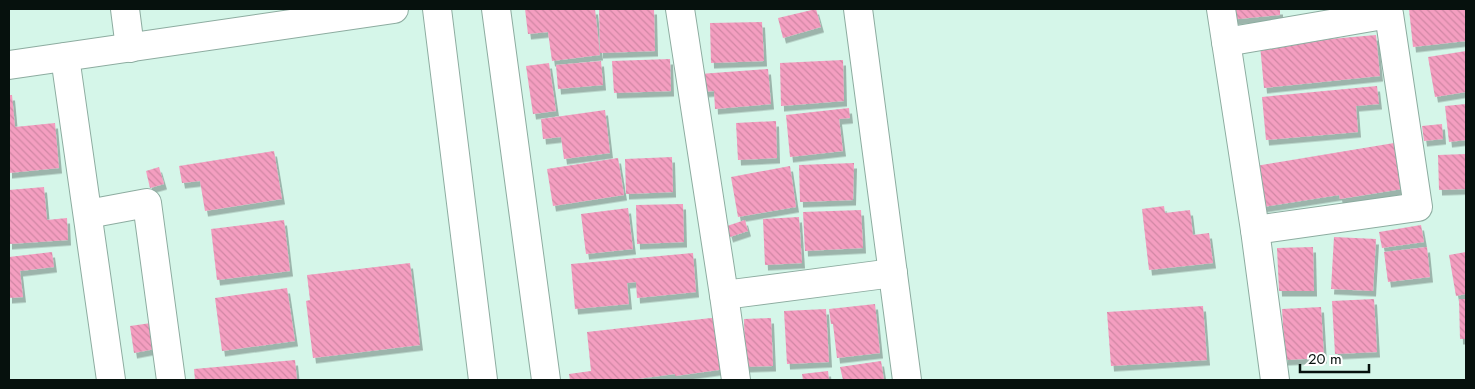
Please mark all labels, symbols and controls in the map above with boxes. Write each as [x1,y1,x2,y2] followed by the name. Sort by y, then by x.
[1300,342,1369,374] scale bar
[1308,348,1342,370] text: 20 m

